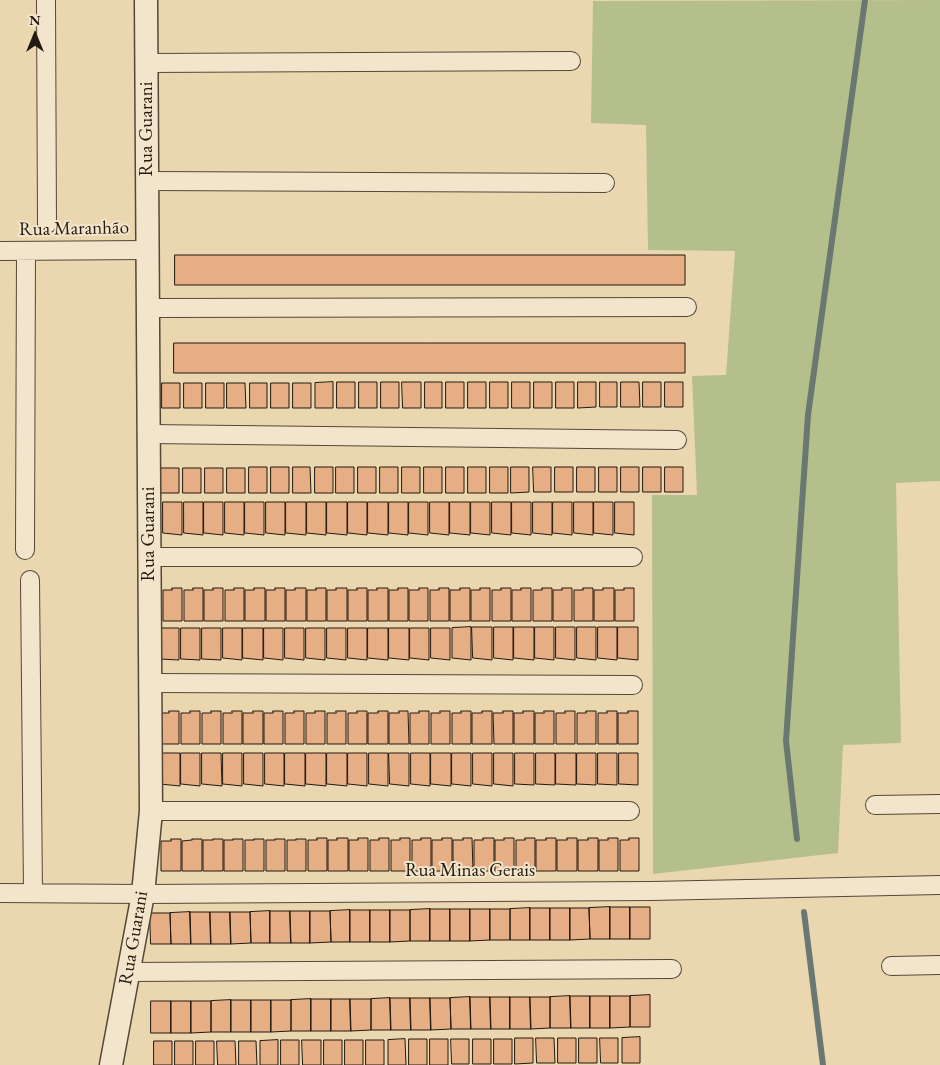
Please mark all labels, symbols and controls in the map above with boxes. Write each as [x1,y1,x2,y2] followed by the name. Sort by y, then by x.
[10,10,60,60] north arrow
[29,11,41,29] text: N
[136,82,158,176] street label: Rua Guarani
[19,217,129,241] street label: Rua Maranhão
[138,487,160,581] street label: Rua Guarani
[405,860,535,882] street label: Rua Minas Gerais
[115,889,153,987] street label: Rua Guarani

